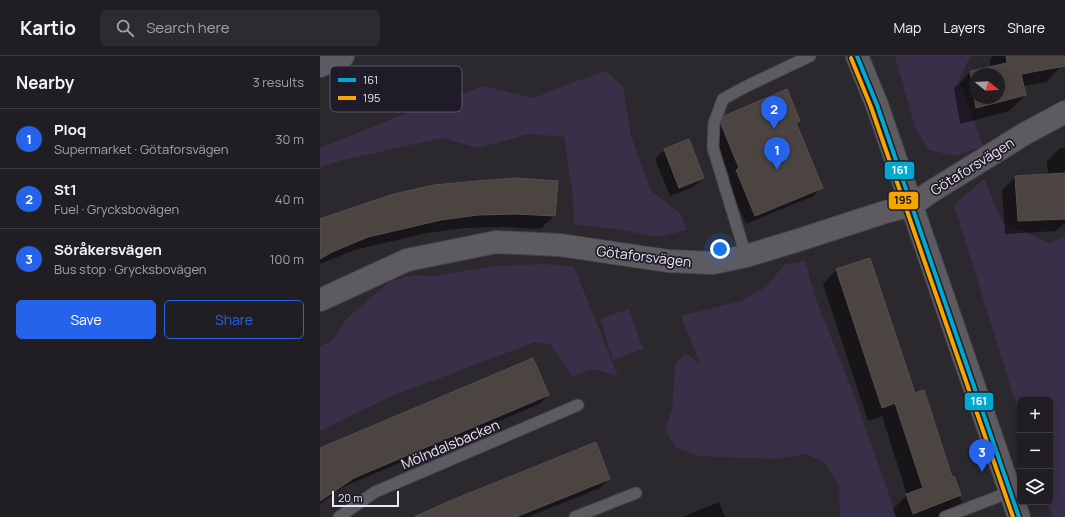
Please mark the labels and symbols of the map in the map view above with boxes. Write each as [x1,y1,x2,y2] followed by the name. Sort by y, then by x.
[330,66,462,112] legend
[969,68,1005,104] north arrow
[363,72,378,87] text: 161
[363,90,380,105] text: 195
[761,96,787,129] pin: 2
[927,133,1017,199] street label: Götaforsvägen
[764,137,790,170] pin: 1
[884,161,915,180] line badge: 161
[892,162,908,177] text: 161
[888,191,919,210] line badge: 195
[894,192,912,207] text: 195
[710,239,730,259] your location
[596,241,692,271] street label: Götaforsvägen
[964,392,994,411] line badge: 161
[971,393,987,408] text: 161
[398,415,502,473] street label: Mölndalsbacken
[969,439,995,472] pin: 3
[332,489,399,508] scale bar

